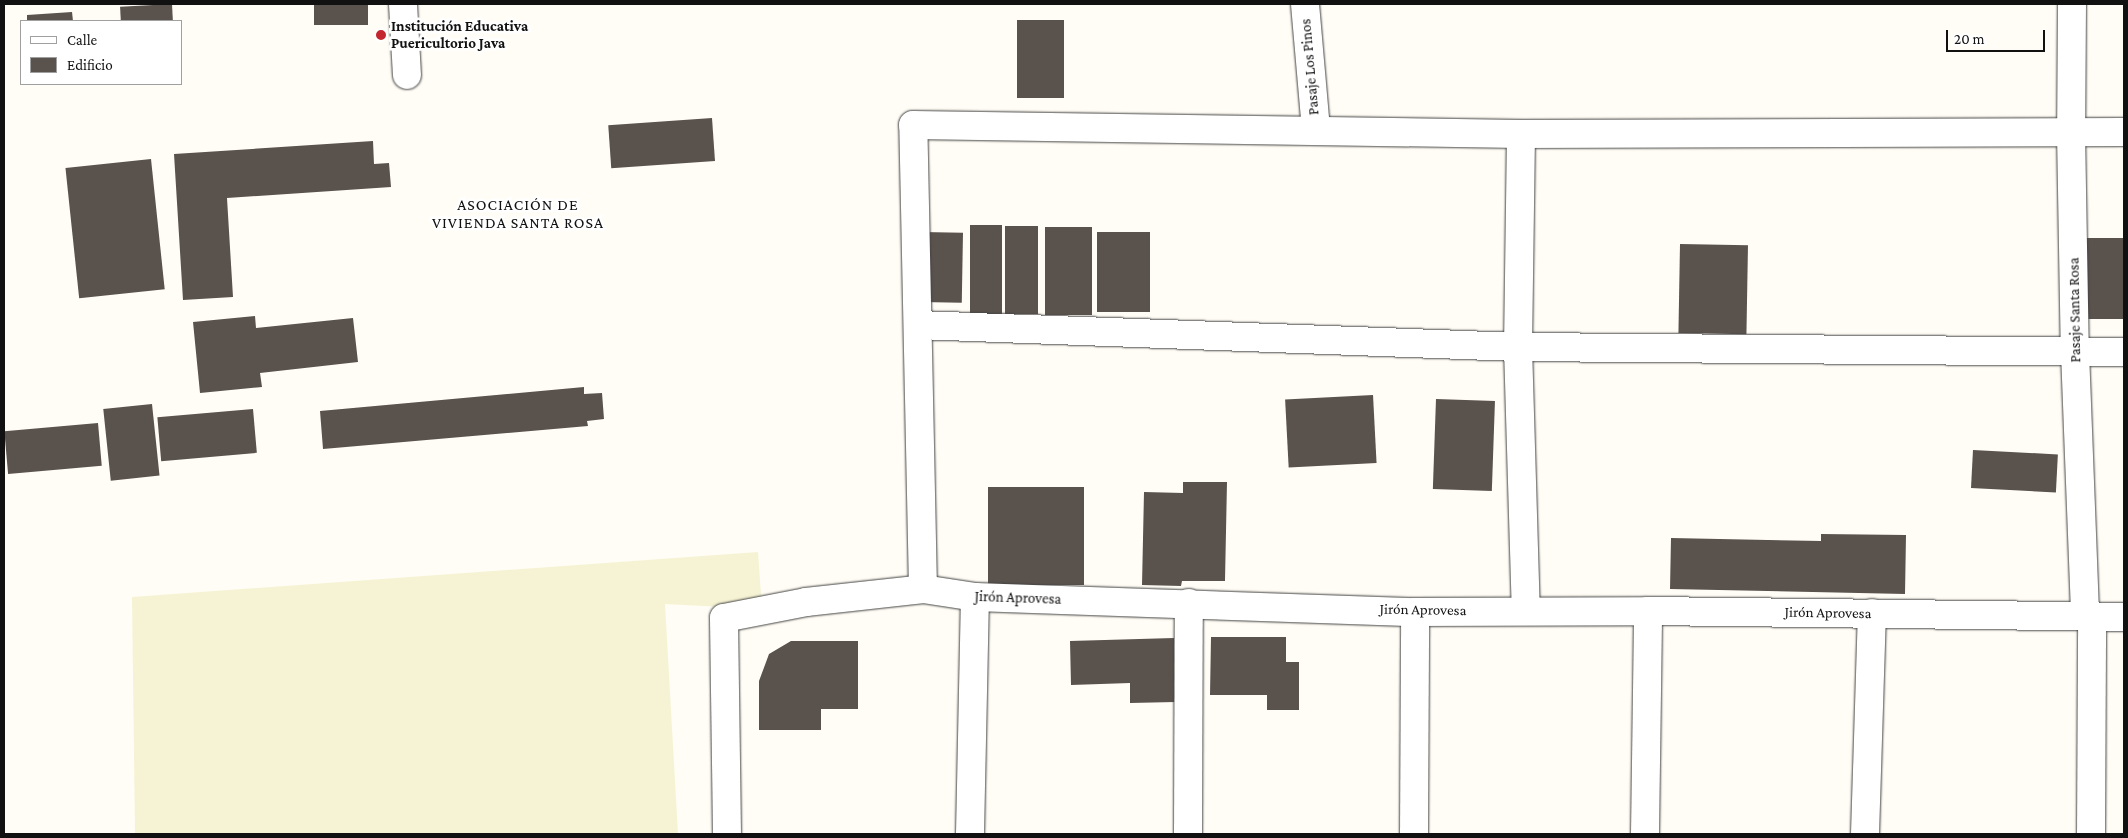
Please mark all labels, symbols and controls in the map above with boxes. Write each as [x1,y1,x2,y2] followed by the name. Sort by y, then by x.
[391,17,528,52] place label: Institución Educativa Puericultorio Java
[1297,18,1323,116] street label: Pasaje Los Pinos
[20,20,182,85] legend
[1948,20,2047,52] scale bar
[375,29,387,41] marker: Institución Educativa Puericultorio Java
[1954,31,1985,47] text: 20 m
[67,32,97,48] text: Calle
[67,57,113,73] text: Edificio
[430,195,606,233] district label: ASOCIACIÓN DE VIVIENDA SANTA ROSA
[2065,257,2085,363] street label: Pasaje Santa Rosa
[974,587,1062,609] street label: Jirón Aprovesa
[1379,600,1467,620] street label: Jirón Aprovesa
[1784,603,1872,623] street label: Jirón Aprovesa

